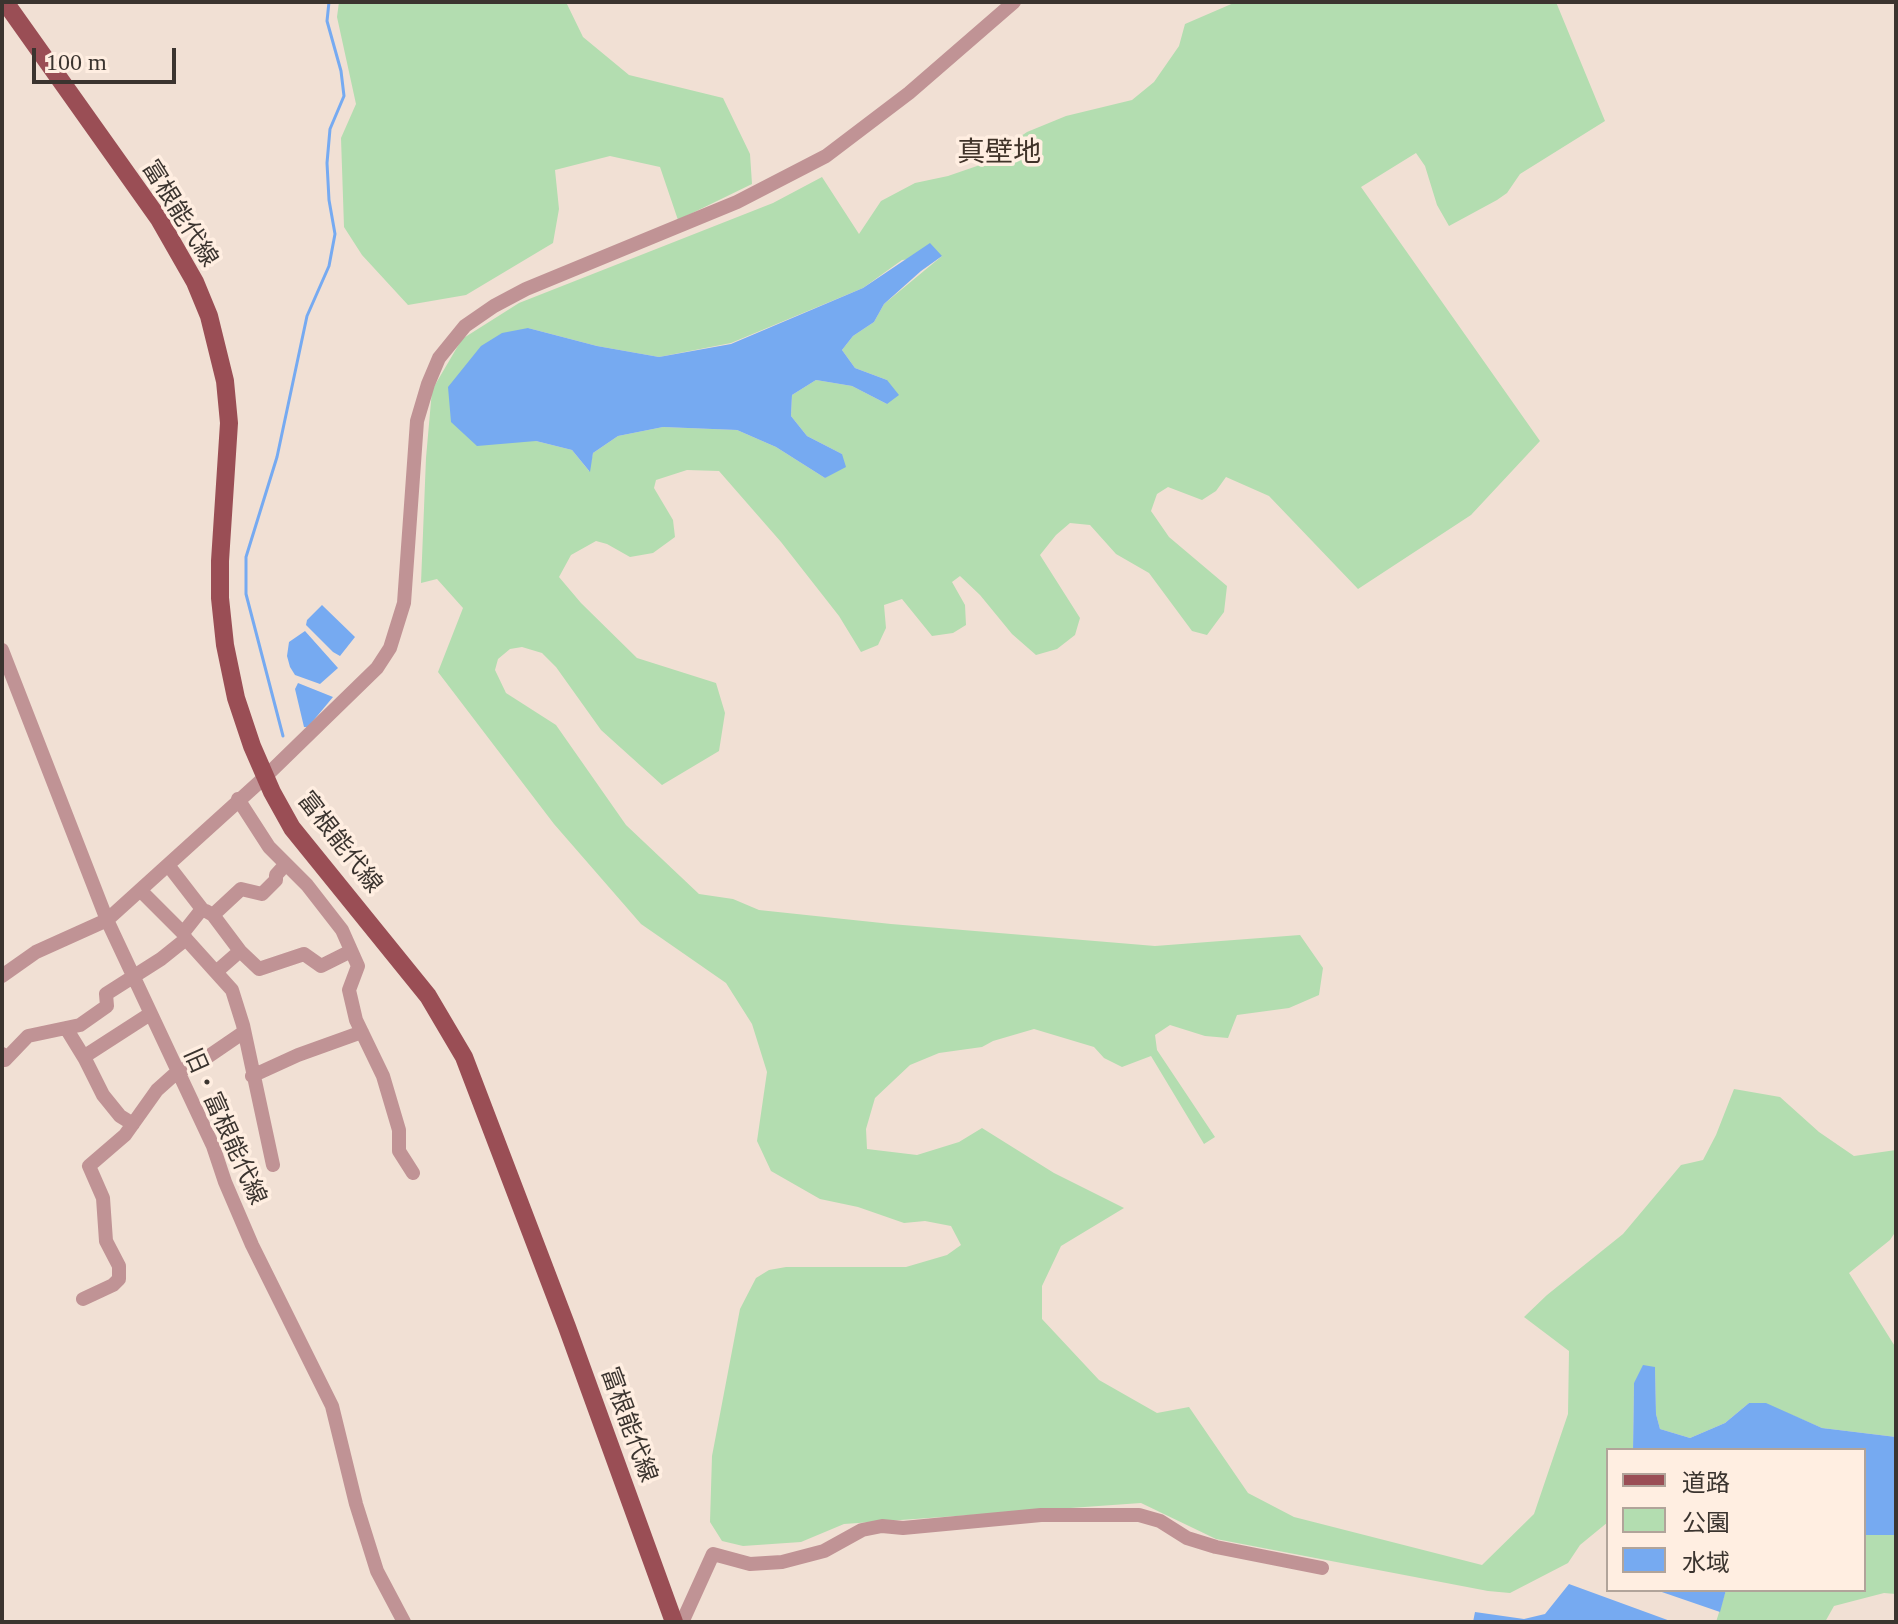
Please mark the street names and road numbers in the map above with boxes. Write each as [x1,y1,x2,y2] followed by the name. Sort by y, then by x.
[135,155,223,273] street label: 富根能代線
[291,787,387,899] street label: 富根能代線
[177,1044,271,1210] street label: 旧・富根能代線
[594,1364,662,1486] street label: 富根能代線

